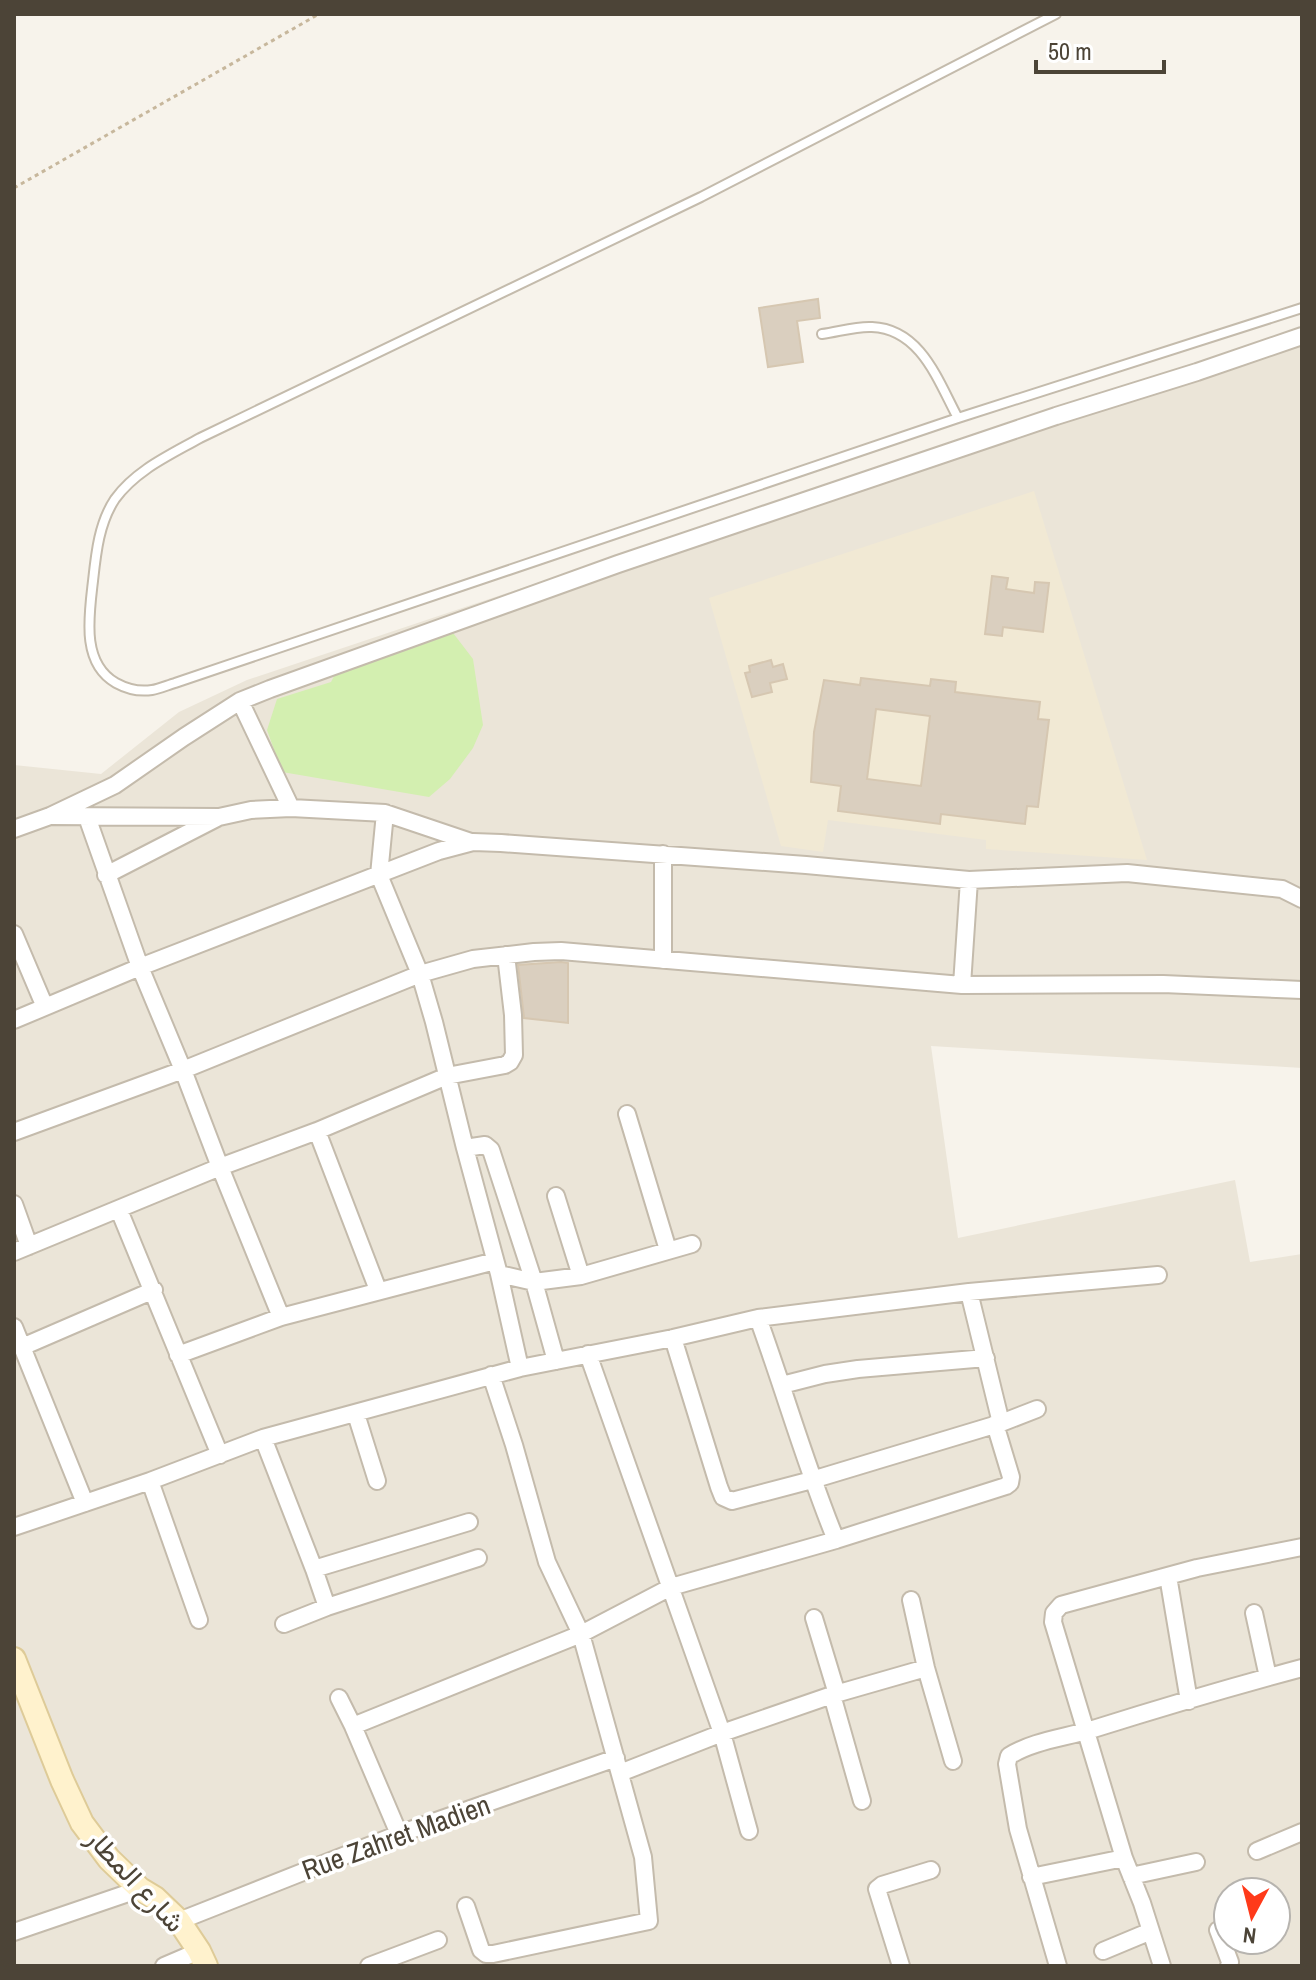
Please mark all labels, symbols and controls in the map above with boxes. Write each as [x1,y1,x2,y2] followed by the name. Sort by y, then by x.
[1036,24,1164,74] scale bar
[1048,35,1092,67] text: 50 m
[297,1785,495,1889] street label: Rue Zahret Madien
[77,1819,194,1940] street label: شارع المطار
[1212,1876,1292,1956] north arrow
[1241,1920,1258,1952] text: N

